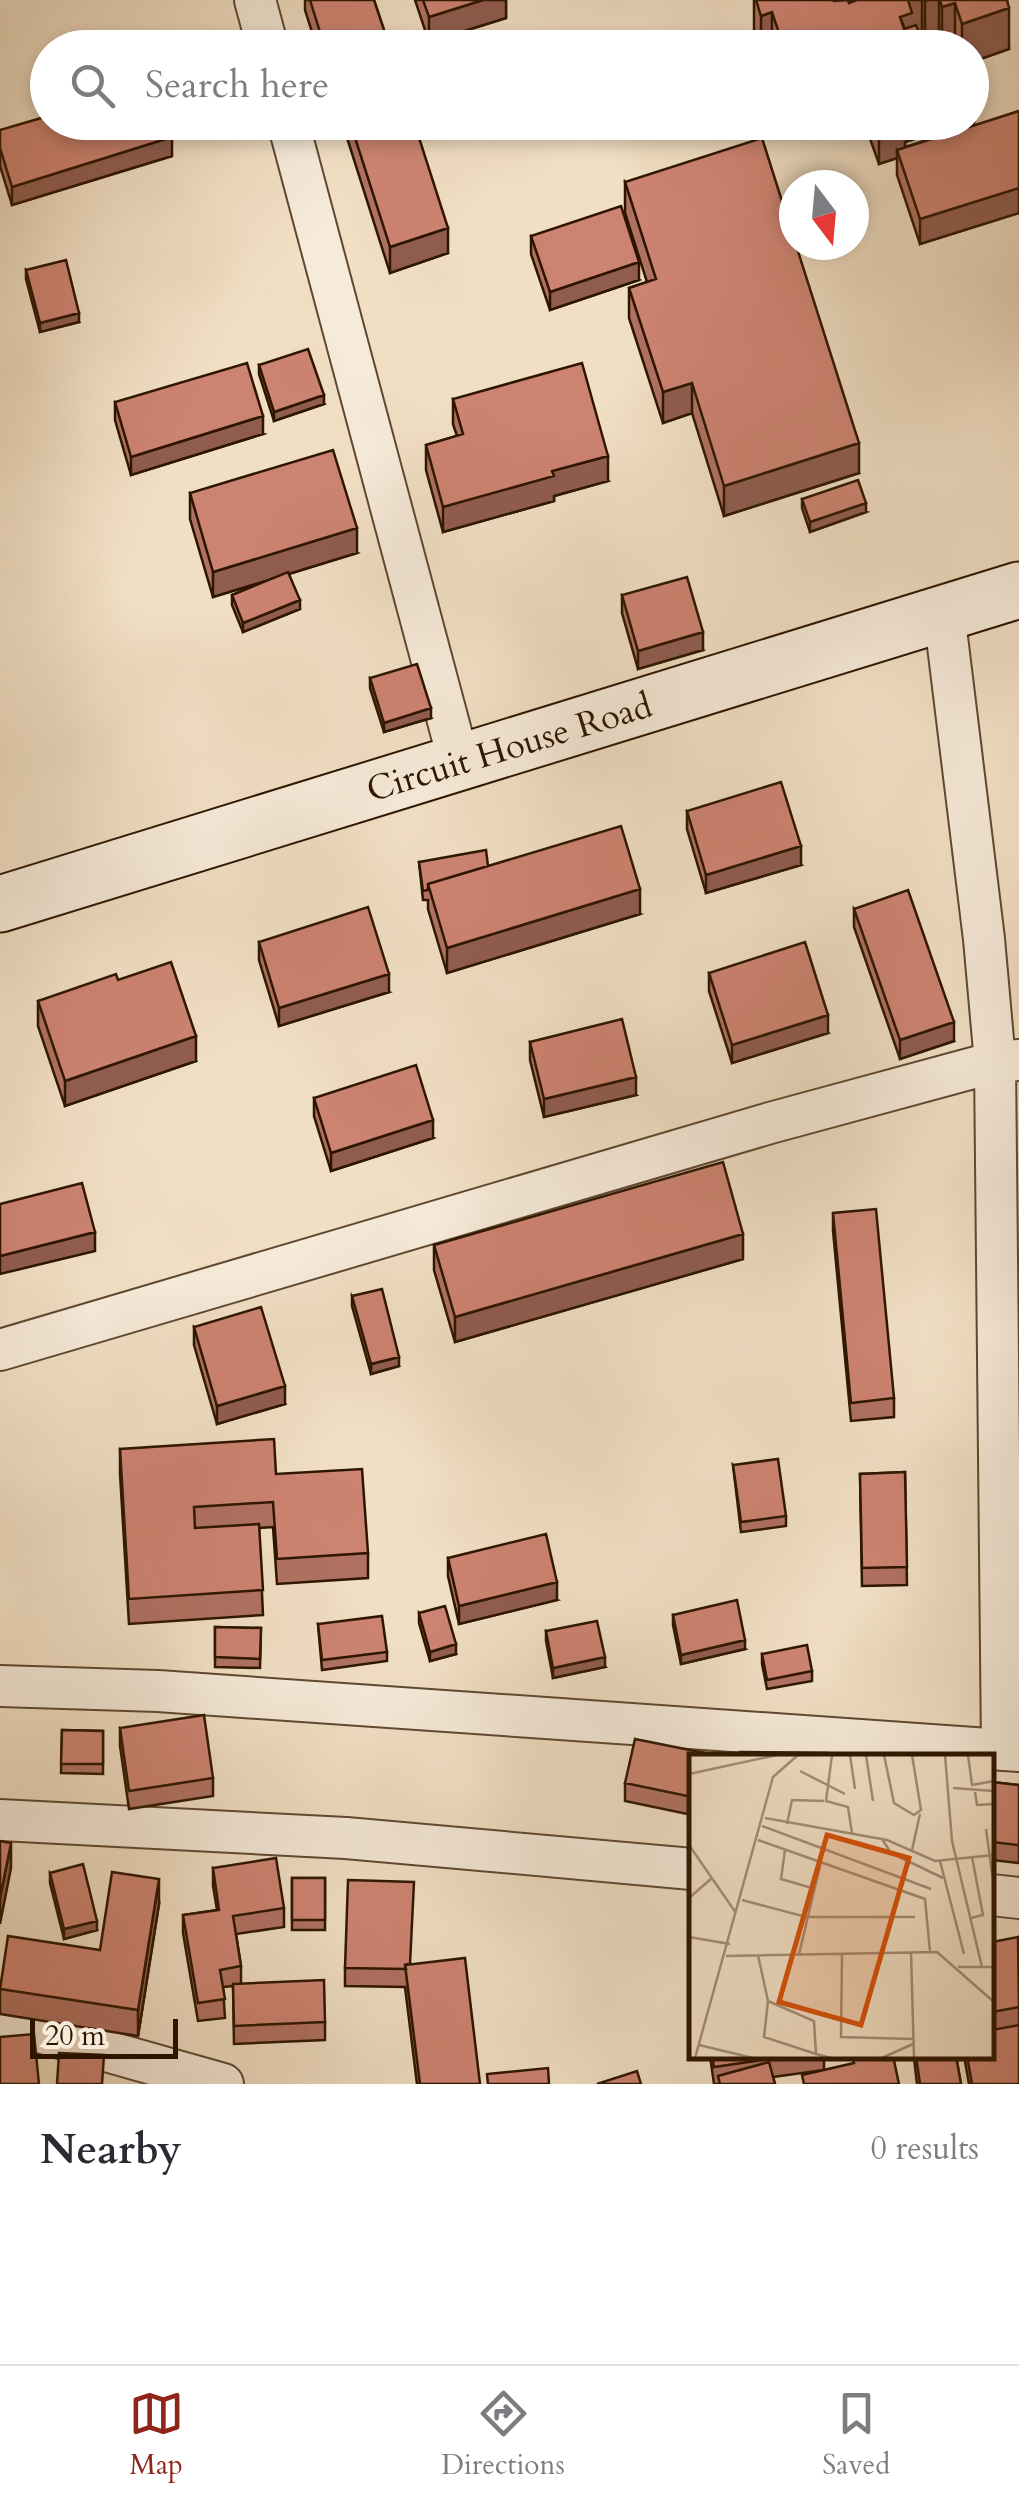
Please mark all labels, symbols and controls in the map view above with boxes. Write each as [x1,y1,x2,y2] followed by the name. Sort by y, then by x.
[30,30,989,140] search box
[65,58,120,113] icon: search
[145,59,329,111] text: Search here
[779,170,869,260] north arrow
[361,682,658,814] street label: Circuit House Road
[689,1754,994,2059] inset map
[30,2014,178,2058] scale bar
[45,2017,105,2055] text: 20 m
[40,2121,182,2178] text: Nearby
[871,2127,979,2171] text: 0 results
[129,2386,184,2484] tab: Map
[441,2386,565,2484] tab: Directions
[822,2386,890,2484] tab: Saved

